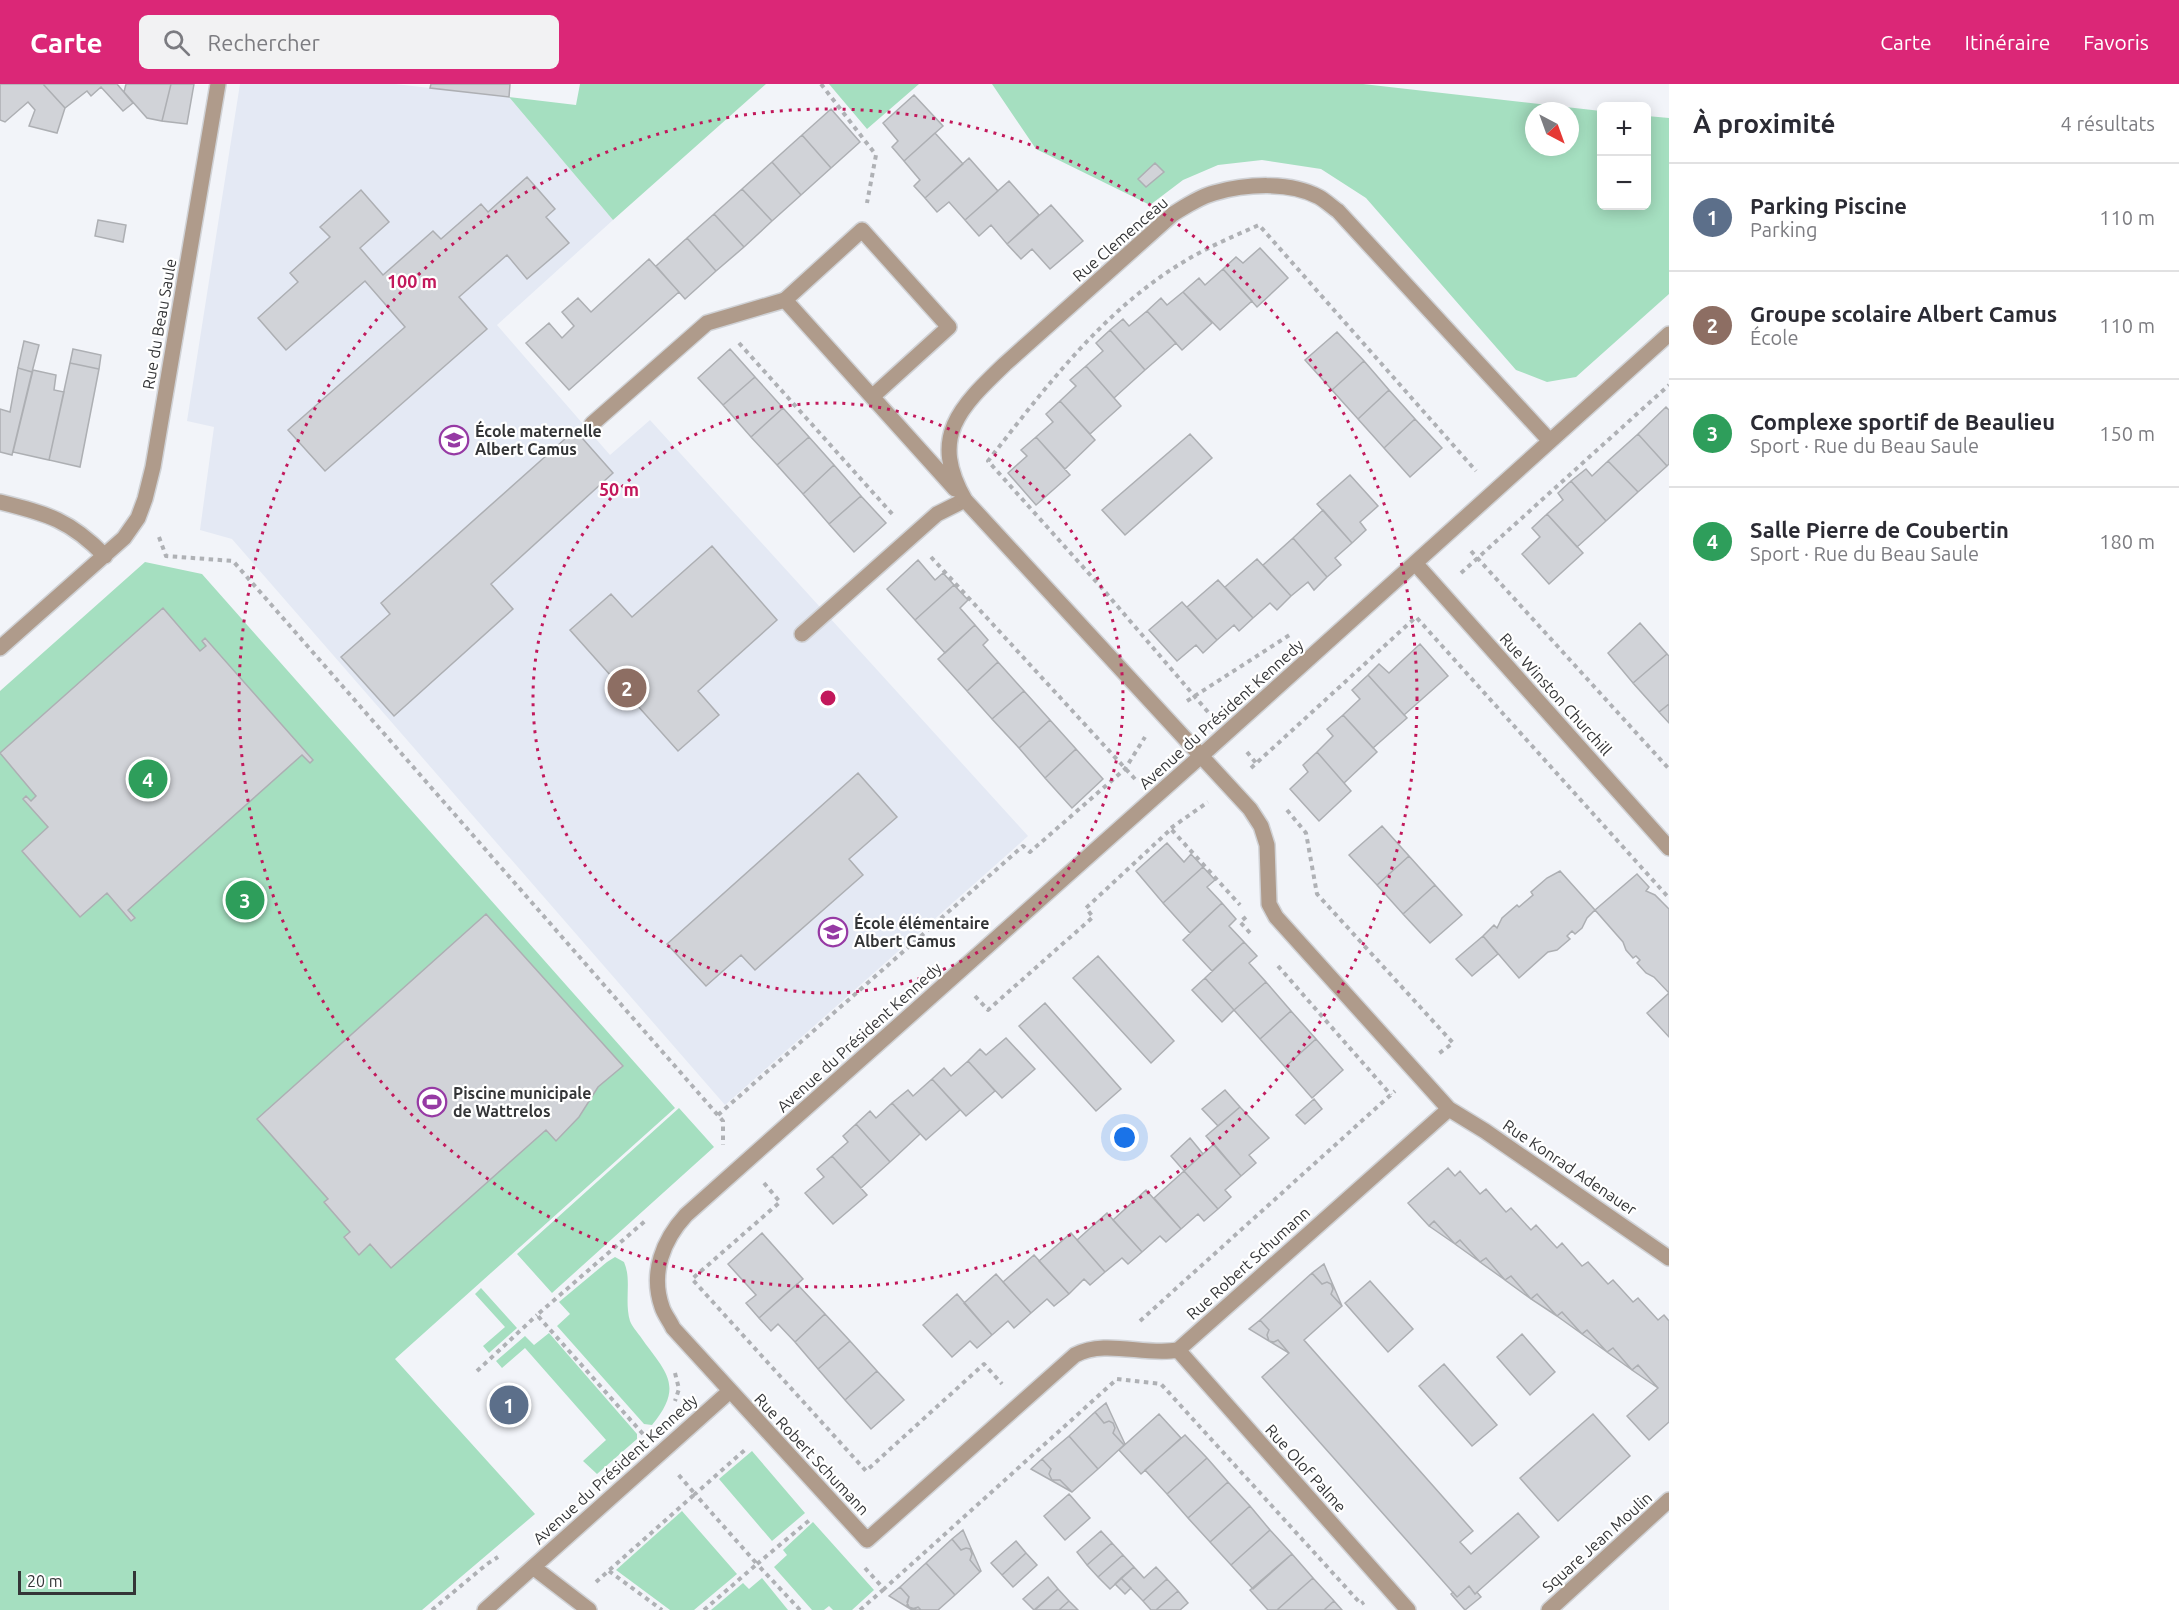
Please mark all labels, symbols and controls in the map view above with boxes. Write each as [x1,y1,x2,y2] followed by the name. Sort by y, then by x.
[139,15,559,69] search box
[160,26,193,59] icon: search
[30,27,103,58] text: Carte
[208,30,320,55] text: Rechercher
[1880,30,1932,54] text: Carte
[1965,30,2050,54] text: Itinéraire
[2083,30,2149,54] text: Favoris
[1525,102,1579,156] north arrow
[1597,102,1651,210] map controls
[1597,102,1651,156] button: +
[1693,109,1835,138] text: À proximité
[2061,112,2155,135] text: 4 résultats
[1597,156,1651,210] button: −
[1069,193,1171,285] street label: Rue Clemenceau
[1750,193,1907,218] text: Parking Piscine
[1707,206,1718,229] text: 1
[2099,206,2155,229] text: 110 m
[1750,218,1818,241] text: Parking
[139,257,179,391] street label: Rue du Beau Saule
[387,271,437,291] text: 100 m
[1750,301,2057,326] text: Groupe scolaire Albert Camus
[1707,314,1718,337] text: 2
[2099,314,2155,337] text: 110 m
[1750,326,1798,349] text: École
[1750,409,2055,434] text: Complexe sportif de Beaulieu
[475,420,602,458] place label: École maternelle Albert Camus
[1707,422,1718,445] text: 3
[2099,422,2155,445] text: 150 m
[438,424,470,456] school or university icon: École maternelle Albert Camus
[1750,434,1979,457] text: Sport · Rue du Beau Saule
[599,479,639,499] text: 50 m
[1750,517,2009,542] text: Salle Pierre de Coubertin
[1707,530,1718,553] text: 4
[2099,530,2155,553] text: 180 m
[1750,542,1979,565] text: Sport · Rue du Beau Saule
[1496,629,1616,759] street label: Rue Winston Churchill
[1135,635,1307,793] street label: Avenue du Président Kennedy
[608,666,646,710] pin: 2
[818,688,838,708] centre of rings
[128,756,168,802] pin: 4
[226,878,264,922] pin: 3
[854,912,990,950] place label: École élémentaire Albert Camus
[817,916,849,948] school or university icon: École élémentaire Albert Camus
[773,958,945,1116] street label: Avenue du Président Kennedy
[453,1084,591,1120] place label: Piscine municipale de Wattrelos
[416,1086,448,1118] sports icon: Piscine municipale de Wattrelos
[1500,1116,1640,1218] street label: Rue Konrad Adenauer
[1110,1123,1139,1152] your location
[1183,1203,1313,1323] street label: Rue Robert Schumann
[490,1382,528,1428] pin: 1
[529,1390,701,1548] street label: Avenue du Président Kennedy
[751,1390,873,1518] street label: Rue Robert Schumann
[1262,1420,1350,1516] street label: Rue Olof Palme
[1539,1488,1655,1596] street label: Square Jean Moulin
[18,1568,136,1596] scale bar
[27,1572,63,1590] text: 20 m

